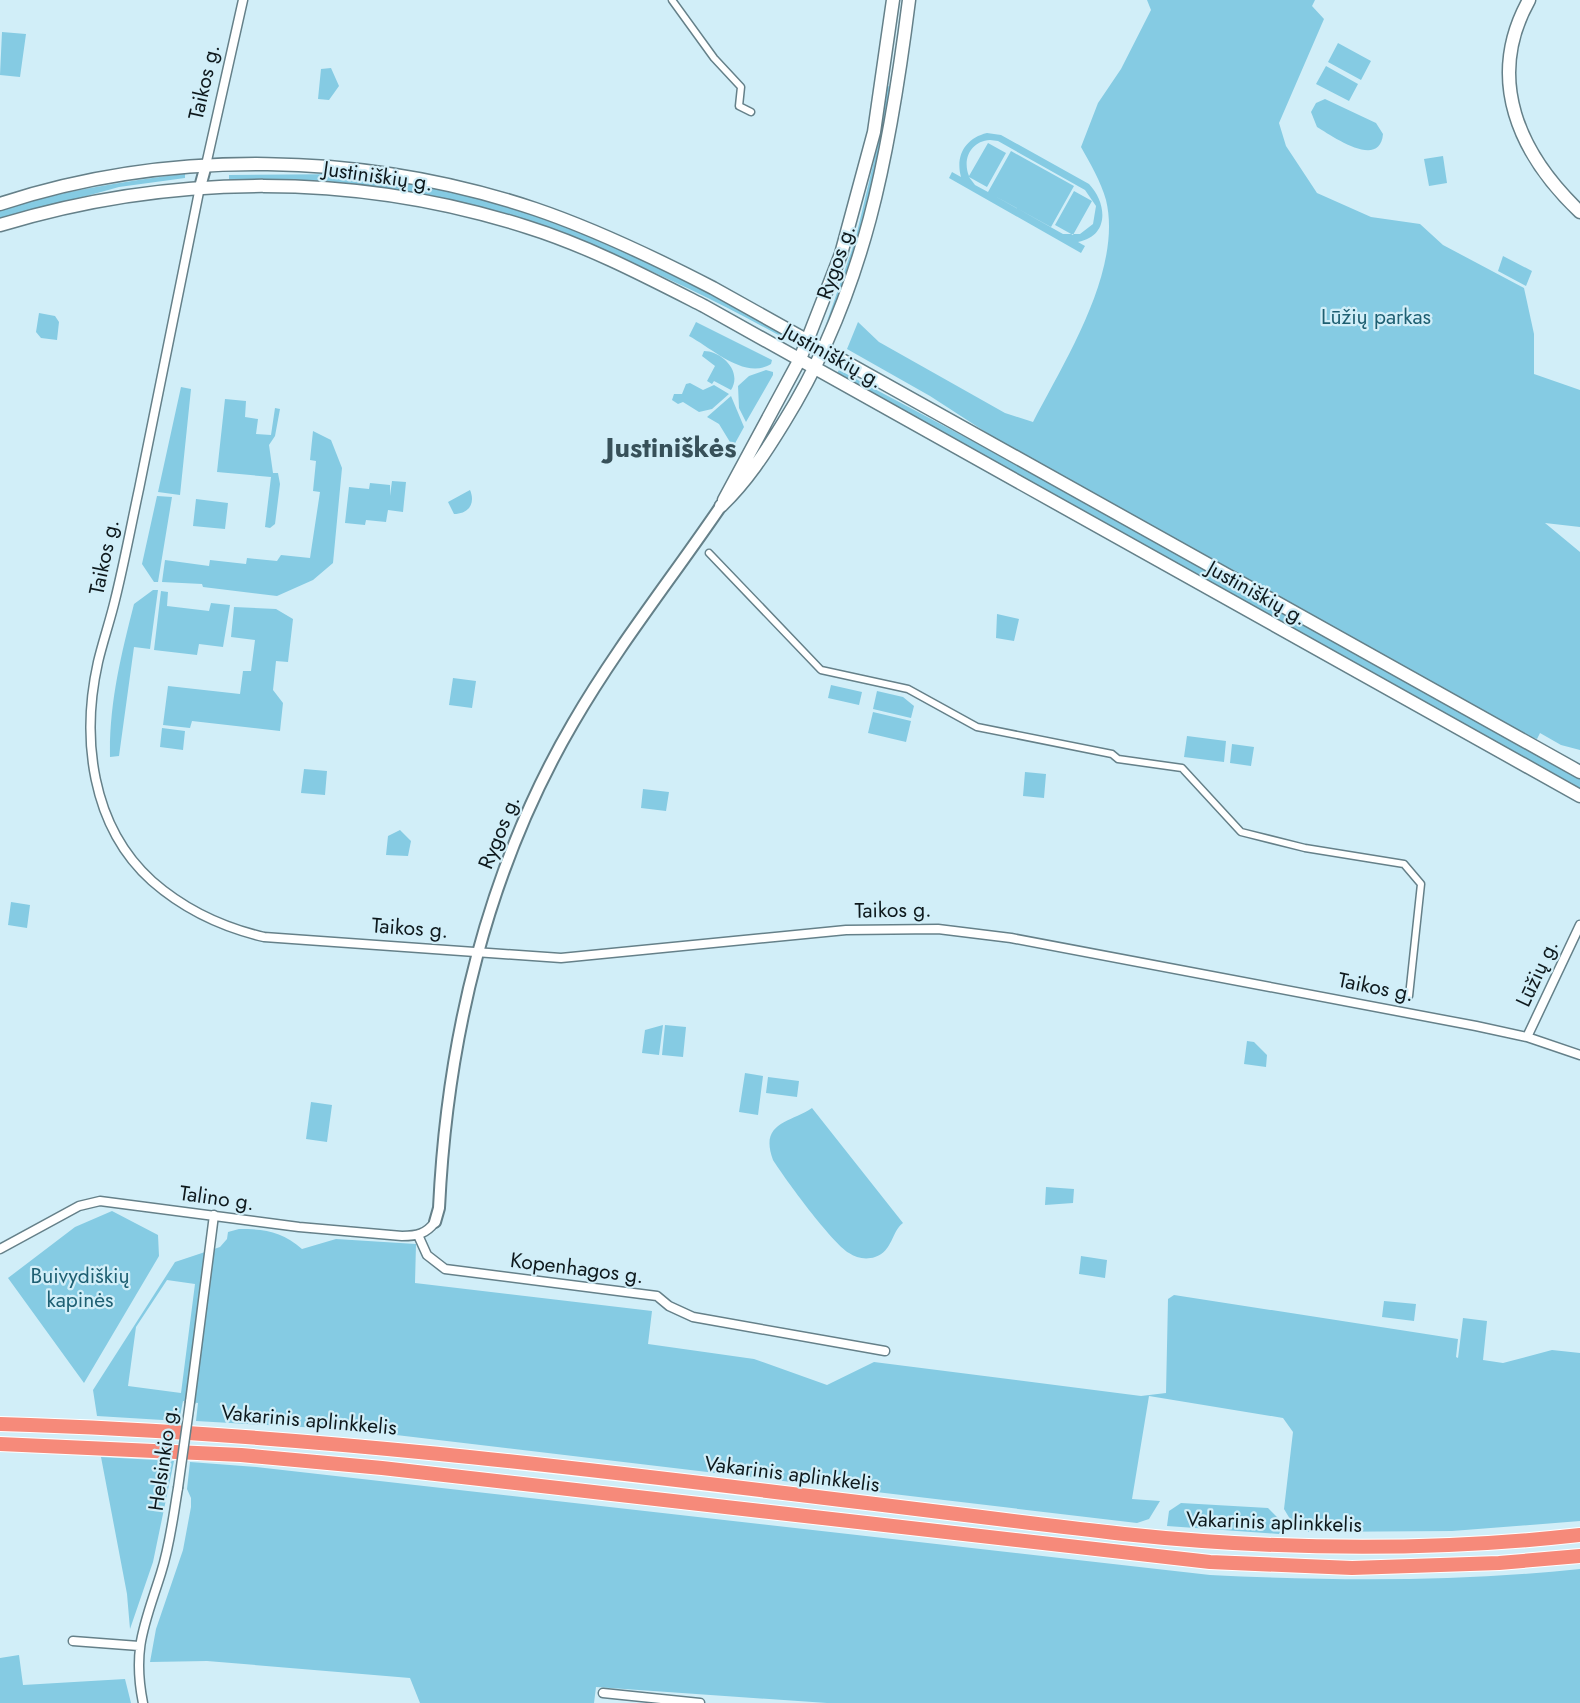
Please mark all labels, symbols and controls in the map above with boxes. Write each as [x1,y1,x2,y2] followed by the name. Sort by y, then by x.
[181,41,227,123] street label: Taikos g.
[318,153,435,199] street label: Justiniškių g.
[809,221,863,303] street label: Rygos g.
[1321,302,1431,332] park label: Lūžių parkas
[775,315,888,396] street label: Justiniškių g.
[600,428,737,467] district label: Justiniškės
[81,516,127,598] street label: Taikos g.
[1199,552,1312,633] street label: Justiniškių g.
[471,791,527,873] street label: Rygos g.
[854,894,932,926] street label: Taikos g.
[371,910,449,946] street label: Taikos g.
[1508,934,1566,1012] street label: Lūžių g.
[1336,965,1416,1009] street label: Taikos g.
[178,1178,256,1218] street label: Talino g.
[509,1245,645,1291] street label: Kopenhagos g.
[31,1261,129,1315] park label: Buivydiškių kapinės
[220,1397,398,1443] street label: Vakarinis aplinkkelis
[141,1403,185,1513] street label: Helsinkio g.
[703,1448,881,1500] street label: Vakarinis aplinkkelis
[1185,1504,1363,1540] street label: Vakarinis aplinkkelis

